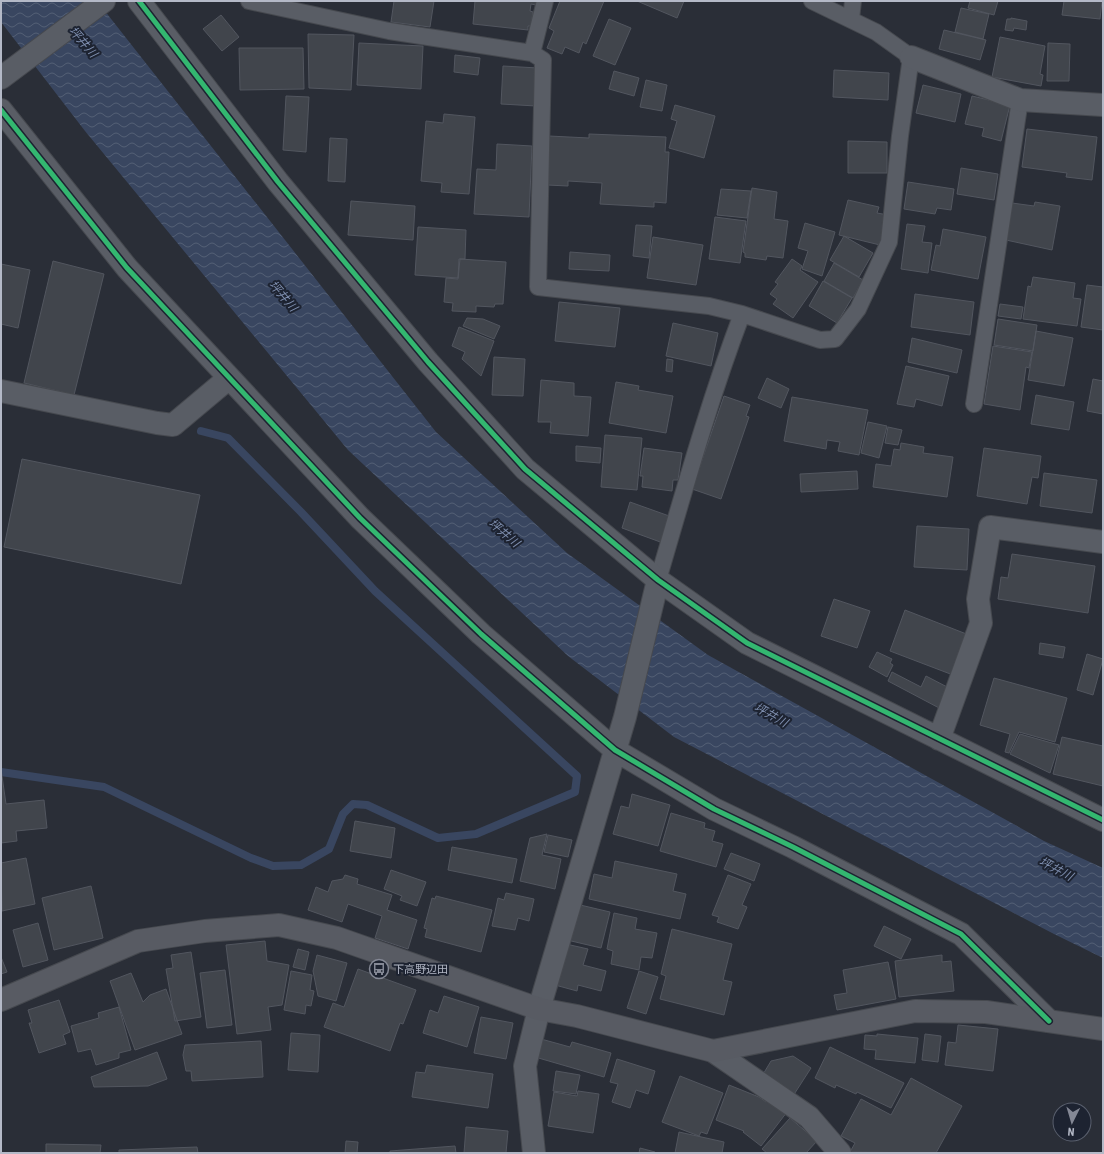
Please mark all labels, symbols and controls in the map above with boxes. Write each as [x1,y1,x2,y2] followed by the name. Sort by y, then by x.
[66,24,101,62] water label: 坪井川
[266,278,301,316] water label: 坪井川
[486,516,524,551] water label: 坪井川
[752,700,792,731] water label: 坪井川
[1037,854,1077,885] water label: 坪井川
[368,958,390,980] bus stop icon: 下高野辺田
[393,963,448,976] place label: 下高野辺田
[1052,1102,1092,1142] north arrow
[1067,1125,1075,1138] text: N

